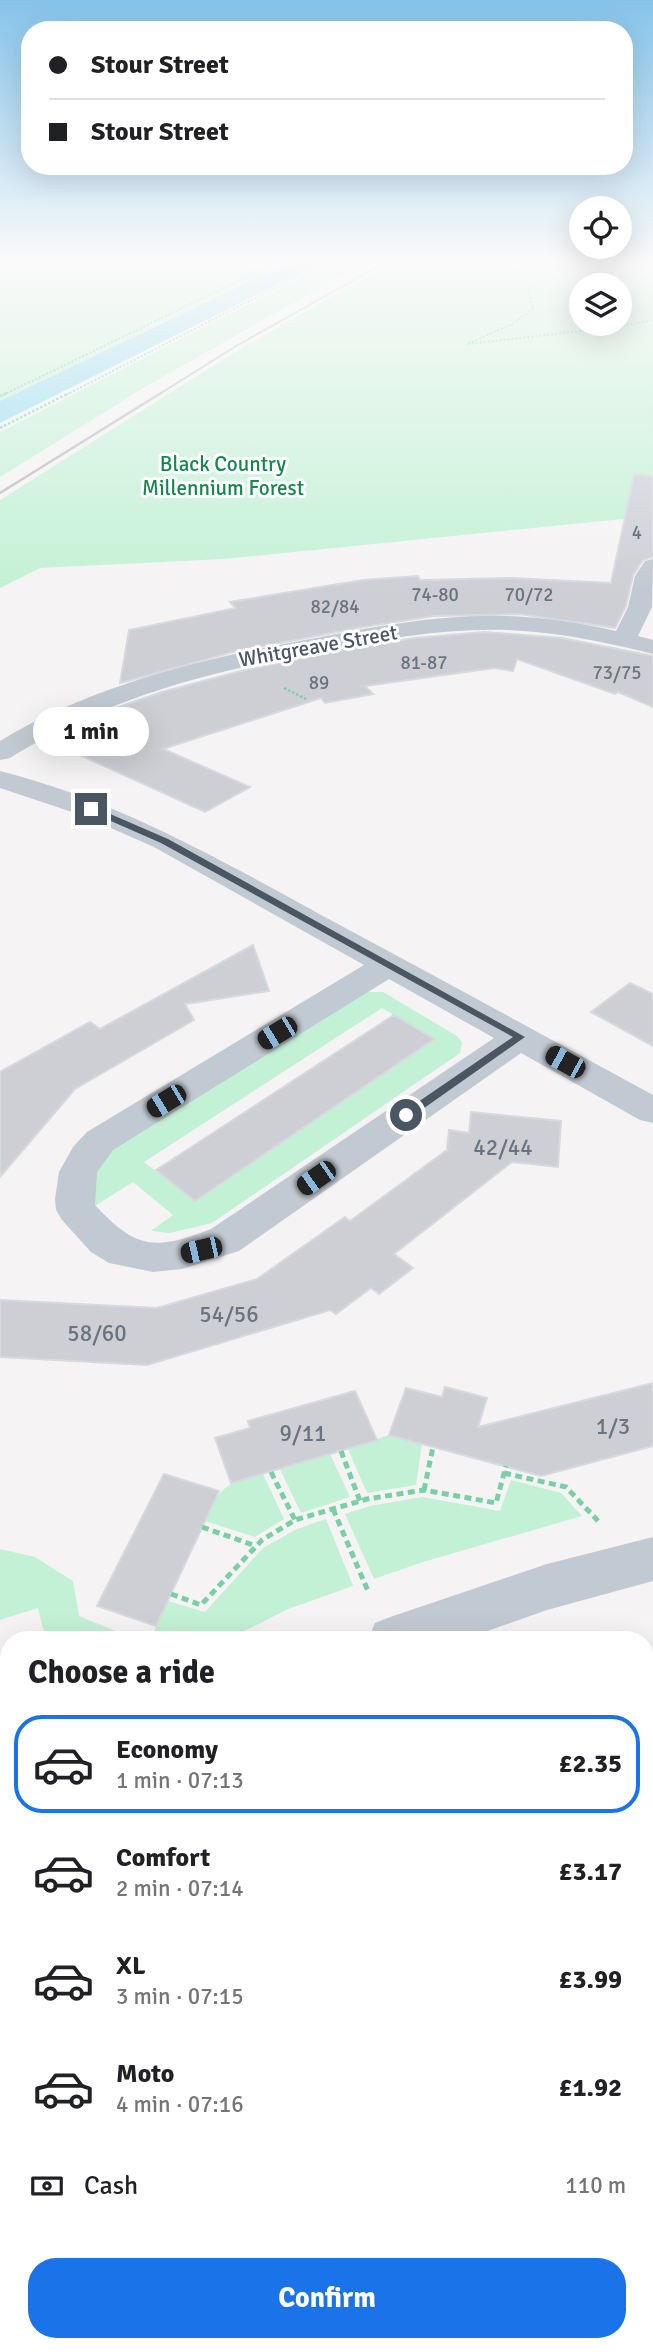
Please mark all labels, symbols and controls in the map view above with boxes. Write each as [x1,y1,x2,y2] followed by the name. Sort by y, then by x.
[91,49,229,81] text: Stour Street
[91,116,229,148] text: Stour Street
[569,196,632,336] map controls
[569,196,632,259] button: locate
[569,273,632,336] button: layers
[142,451,304,501] park label: Black Country Millennium Forest
[632,521,642,545] house number: 4
[411,583,459,607] house number: 74-80
[504,583,554,607] house number: 70/72
[310,595,360,619] house number: 82/84
[237,619,399,673] street label: Whitgreave Street
[401,651,447,675] house number: 81-87
[592,661,642,685] house number: 73/75
[309,671,329,695] house number: 89
[33,708,149,756] callout: 1 min
[63,717,119,746] text: 1 min
[75,793,107,825] route end
[254,1013,301,1053] car
[542,1043,589,1081] car
[143,1081,190,1121] car
[390,1099,422,1131] route start
[473,1133,533,1162] house number: 42/44
[293,1157,340,1199] car
[179,1235,224,1265] car
[199,1300,259,1329] house number: 54/56
[67,1319,127,1348] house number: 58/60
[596,1412,630,1441] house number: 1/3
[280,1419,326,1448] house number: 9/11
[28,1653,215,1692] text: Choose a ride
[32,1733,95,1796] icon: car
[116,1734,218,1766] text: Economy
[558,1748,622,1780] text: £2.35
[116,1766,244,1795] text: 1 min · 07:13
[32,1841,95,1904] icon: car
[116,1842,210,1874] text: Comfort
[558,1856,622,1888] text: £3.17
[116,1874,244,1903] text: 2 min · 07:14
[32,1949,95,2012] icon: car
[116,1950,146,1982] text: XL
[558,1964,622,1996] text: £3.99
[116,1982,244,2011] text: 3 min · 07:15
[32,2057,95,2120] icon: car
[116,2058,174,2090] text: Moto
[558,2072,622,2104] text: £1.92
[116,2090,244,2119] text: 4 min · 07:16
[28,2167,66,2205] icon: cash
[84,2170,138,2202] text: Cash
[565,2171,626,2200] text: 110 m
[28,2258,626,2338] button: Confirm

